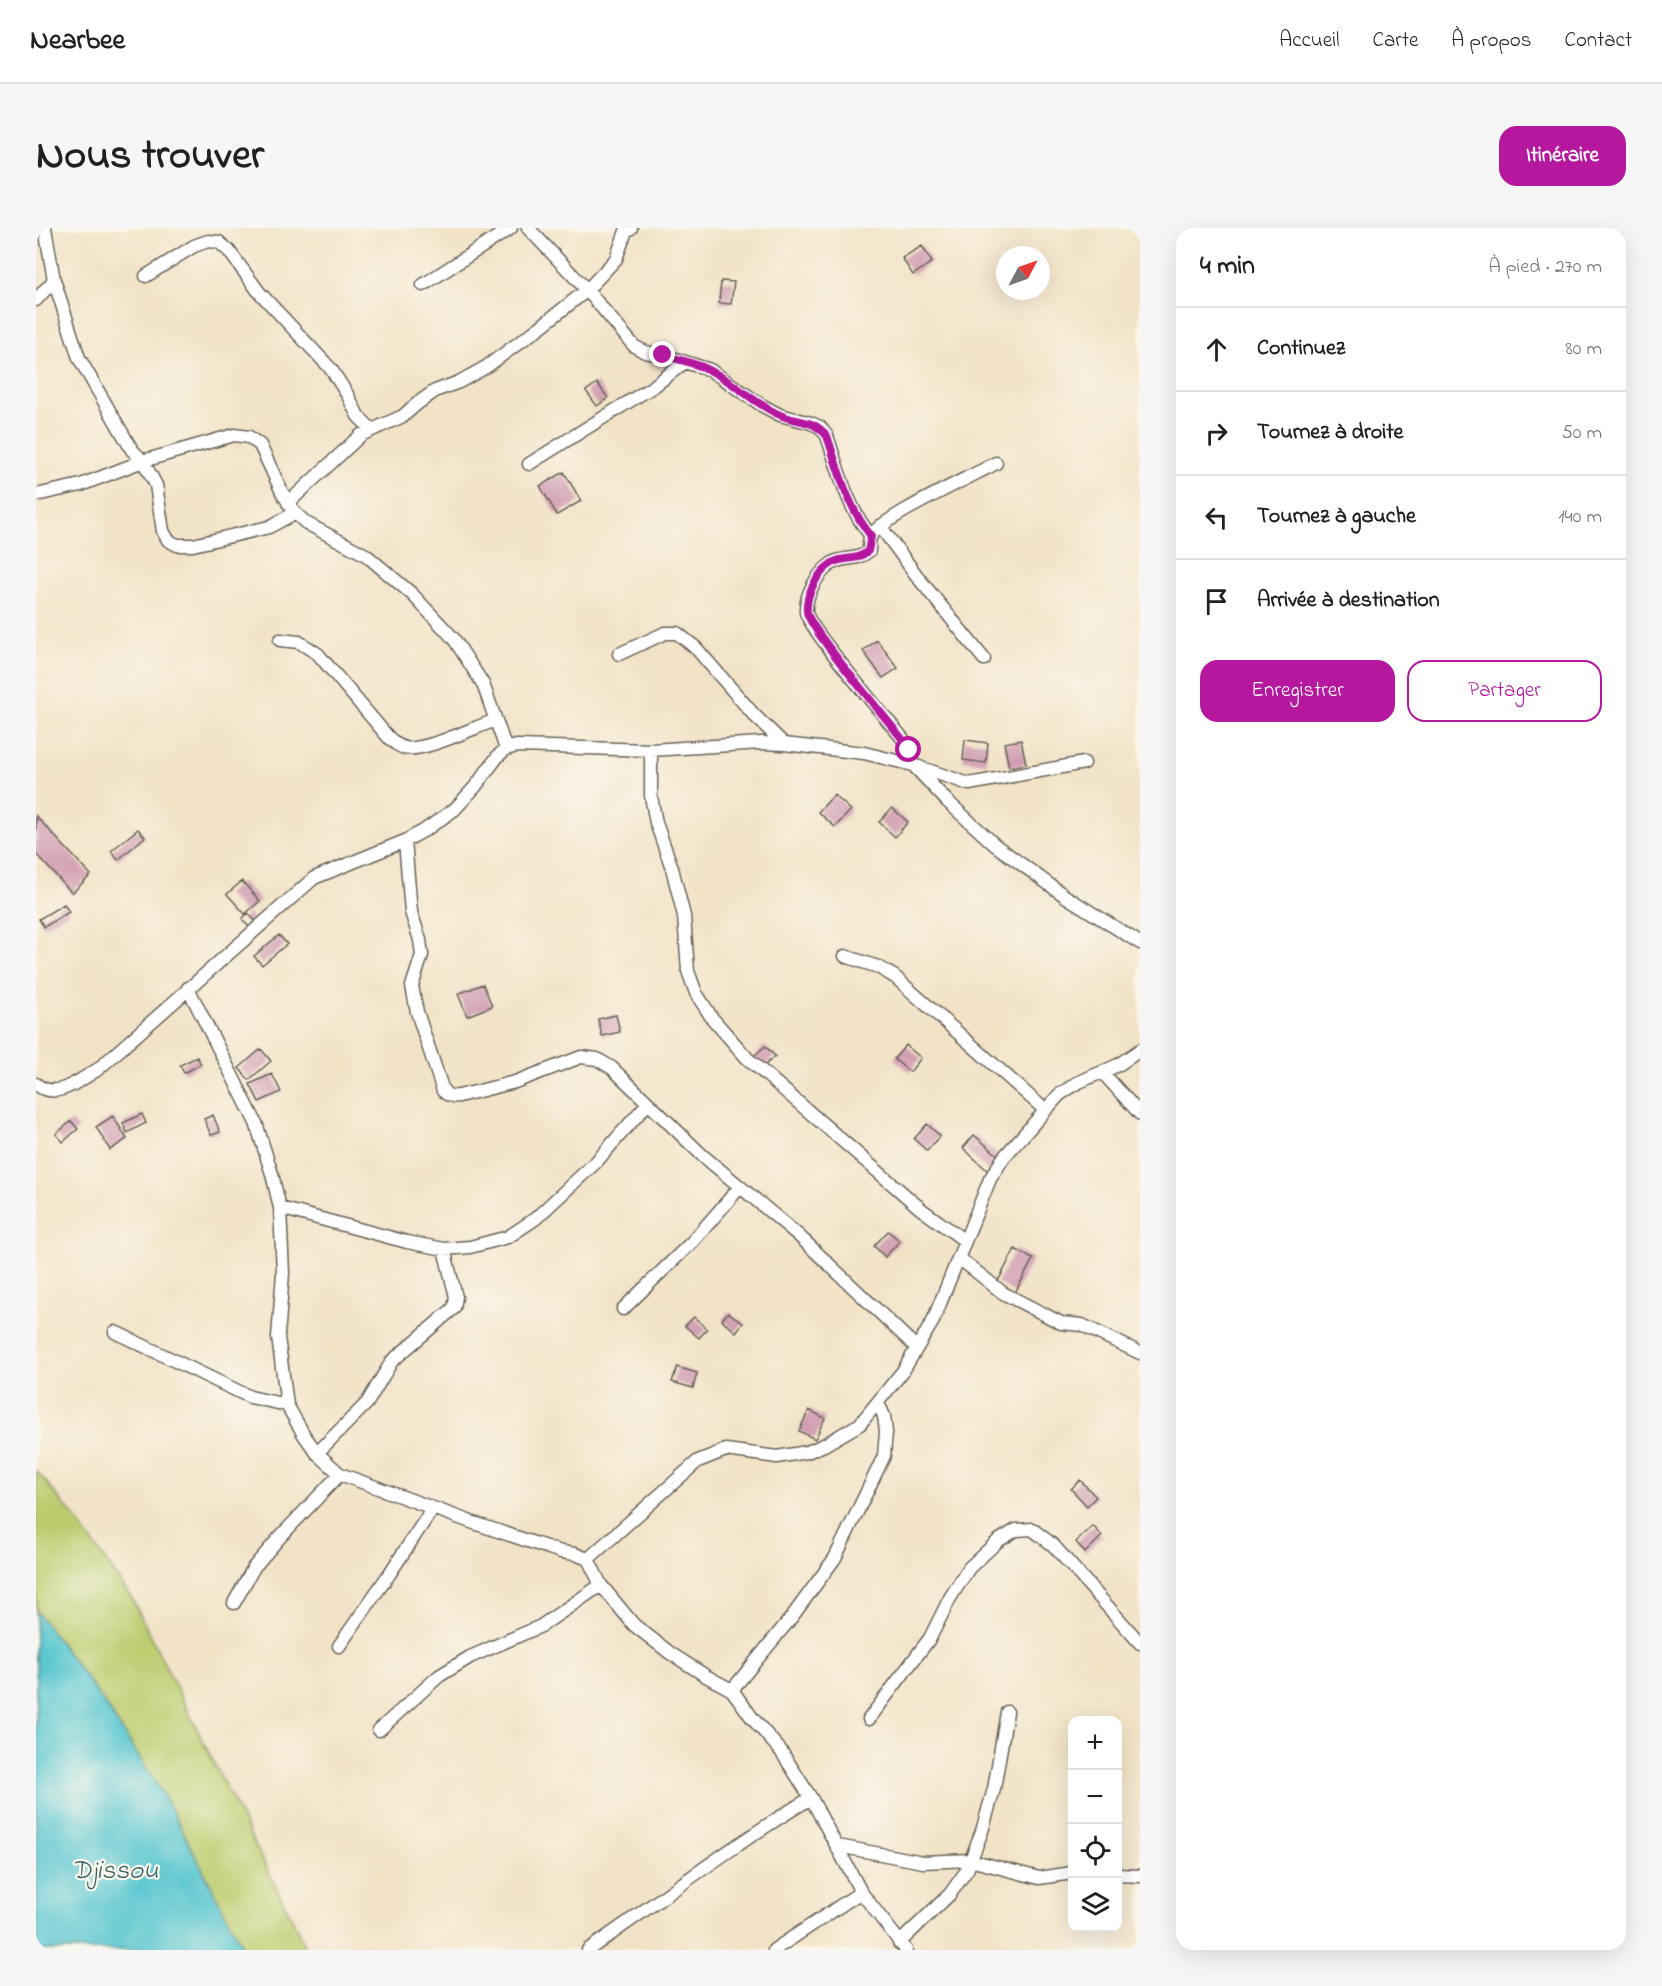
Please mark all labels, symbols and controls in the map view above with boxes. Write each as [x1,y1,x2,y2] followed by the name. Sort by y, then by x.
[30,21,125,62] text: Nearbee
[1279,26,1340,56] text: Accueil
[1373,26,1418,56] text: Carte
[1451,26,1531,56] text: À propos
[1564,26,1632,56] text: Contact
[36,126,264,187] text: Nous trouver
[1499,126,1626,186] button: Itinéraire
[996,246,1050,300] north arrow
[1200,248,1255,286] text: 4 min
[1488,253,1602,282] text: À pied · 270 m
[1200,333,1233,366] icon: ahead
[1257,333,1345,365] text: Continuez
[1565,335,1602,364] text: 80 m
[649,341,675,367] route end
[1200,417,1233,450] icon: right
[1257,417,1403,449] text: Tournez à droite
[1561,419,1602,448] text: 50 m
[1200,501,1233,534] icon: left
[1257,501,1416,533] text: Tournez à gauche
[1558,503,1602,532] text: 140 m
[1200,585,1233,618] icon: arrive
[1257,585,1440,617] text: Arrivée à destination
[1200,660,1395,722] button: Enregistrer
[1407,660,1602,722] button: Partager
[895,736,921,762] route start
[1068,1716,1122,1932] map controls
[1068,1716,1122,1770] button: +
[1068,1770,1122,1824] button: −
[1068,1824,1122,1878] button: locate
[72,1852,158,1891] water label: Djissou
[1068,1878,1122,1932] button: layers

